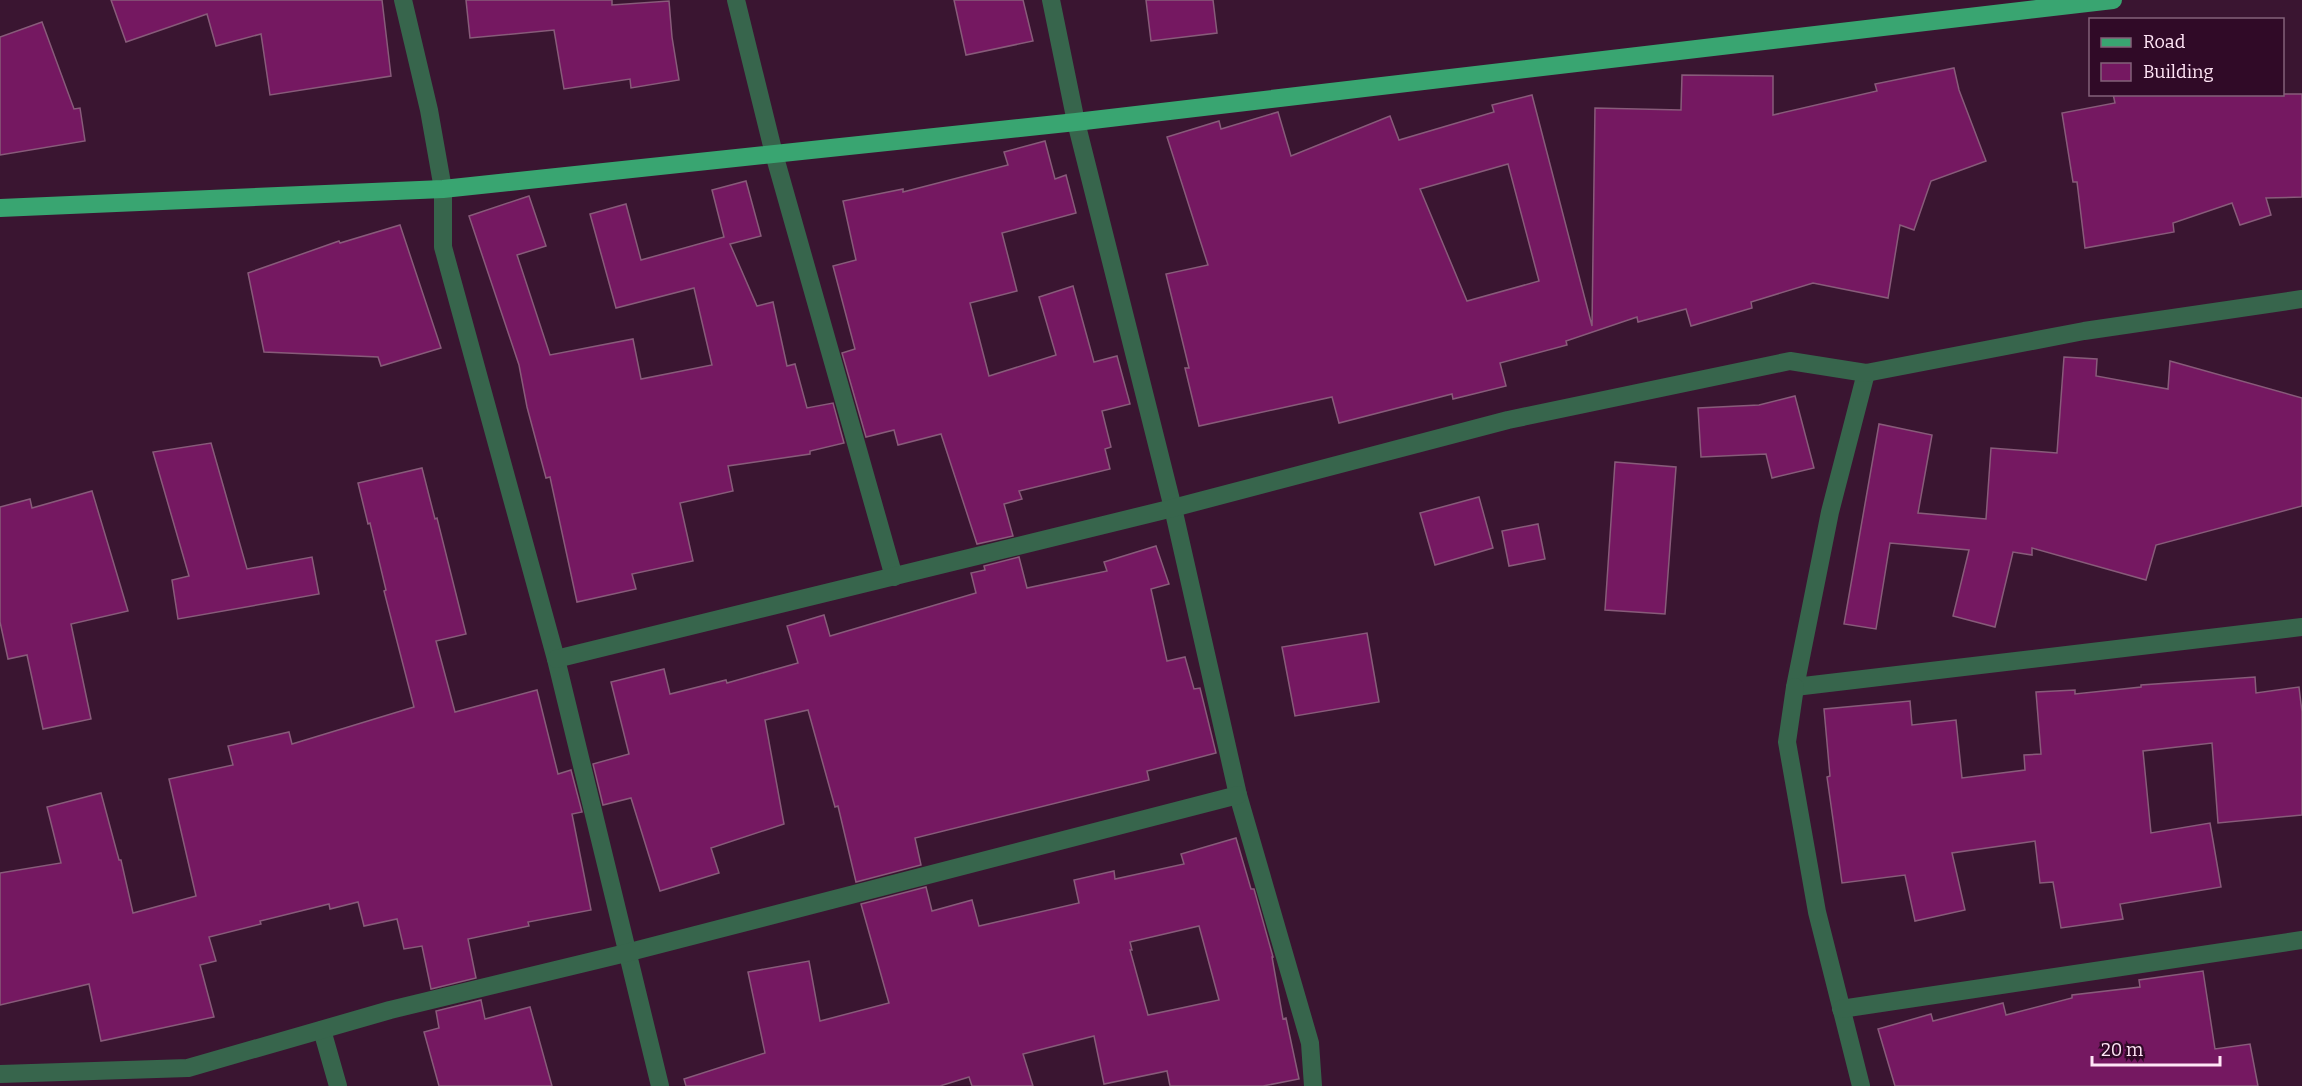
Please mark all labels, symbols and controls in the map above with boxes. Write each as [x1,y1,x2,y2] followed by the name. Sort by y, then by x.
[2089,18,2284,96] legend
[2143,31,2186,53] text: Road
[2143,61,2214,83] text: Building
[2092,1029,2220,1067] scale bar
[2101,1039,2143,1061] text: 20 m

